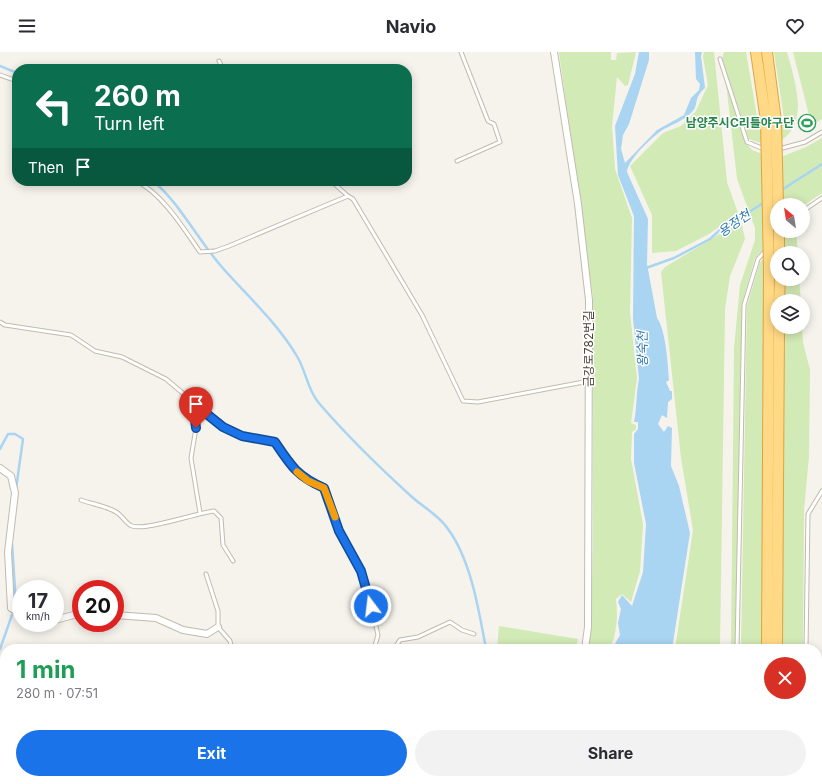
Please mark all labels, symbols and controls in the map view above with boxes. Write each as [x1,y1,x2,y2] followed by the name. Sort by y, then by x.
[16,15,38,37] icon: menu
[784,15,806,37] icon: heart
[386,16,436,37] text: Navio
[94,79,181,113] text: 260 m
[28,80,80,132] icon: left
[94,113,164,134] text: Turn left
[797,113,817,133] sports icon: 남양주시C리틀야구단
[686,115,794,130] place label: 남양주시C리틀야구단
[72,156,94,178] icon: arrive
[28,158,64,177] text: Then
[770,198,810,238] north arrow
[770,198,810,334] map controls
[715,206,754,240] water label: 용정천
[770,246,810,286] button: search
[770,294,810,334] button: layers
[581,311,596,387] street label: 금강로782번길
[634,330,650,367] water label: 왕숙천
[179,387,213,428] pin
[185,393,207,415] icon: arrive
[72,580,124,632] speed limit sign: 20
[350,585,392,627] position arrow
[28,589,48,613] text: 17
[26,610,50,622] text: km/h
[16,655,75,684] text: 1 min
[764,657,806,699] button: close
[16,685,98,701] text: 280 m · 07:51
[16,730,407,776] button: Exit
[415,730,806,776] button: Share

